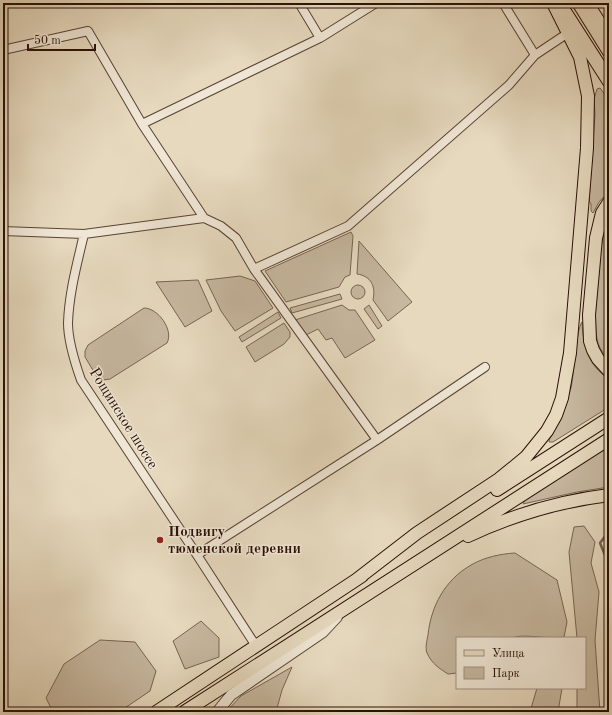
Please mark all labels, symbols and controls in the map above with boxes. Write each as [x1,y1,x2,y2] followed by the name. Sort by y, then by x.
[28,26,95,52] scale bar
[34,34,61,47] text: 50 m
[86,366,160,472] street label: Рощинское шоссе
[168,525,301,557] place label: Подвигу тюменской деревни
[155,535,165,545] marker: Подвигу тюменской деревни
[456,637,586,689] legend
[492,648,525,660] text: Улица
[492,668,520,680] text: Парк

